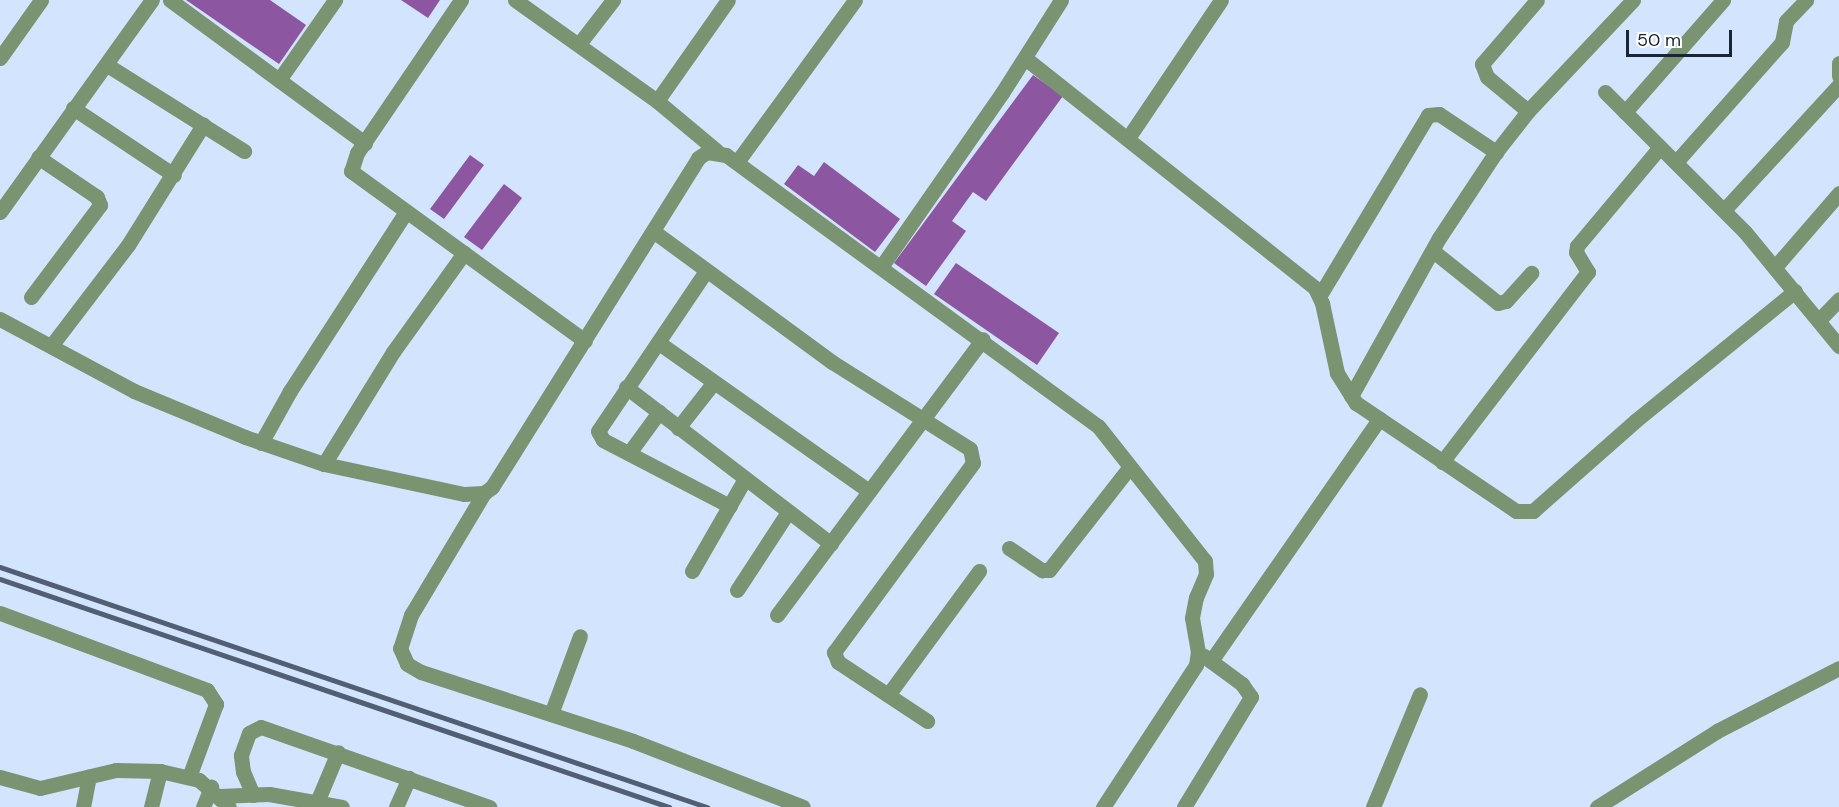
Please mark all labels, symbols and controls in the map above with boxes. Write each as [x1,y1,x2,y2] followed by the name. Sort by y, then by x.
[1629,18,1736,56] scale bar
[1637,28,1681,52] text: 50 m

